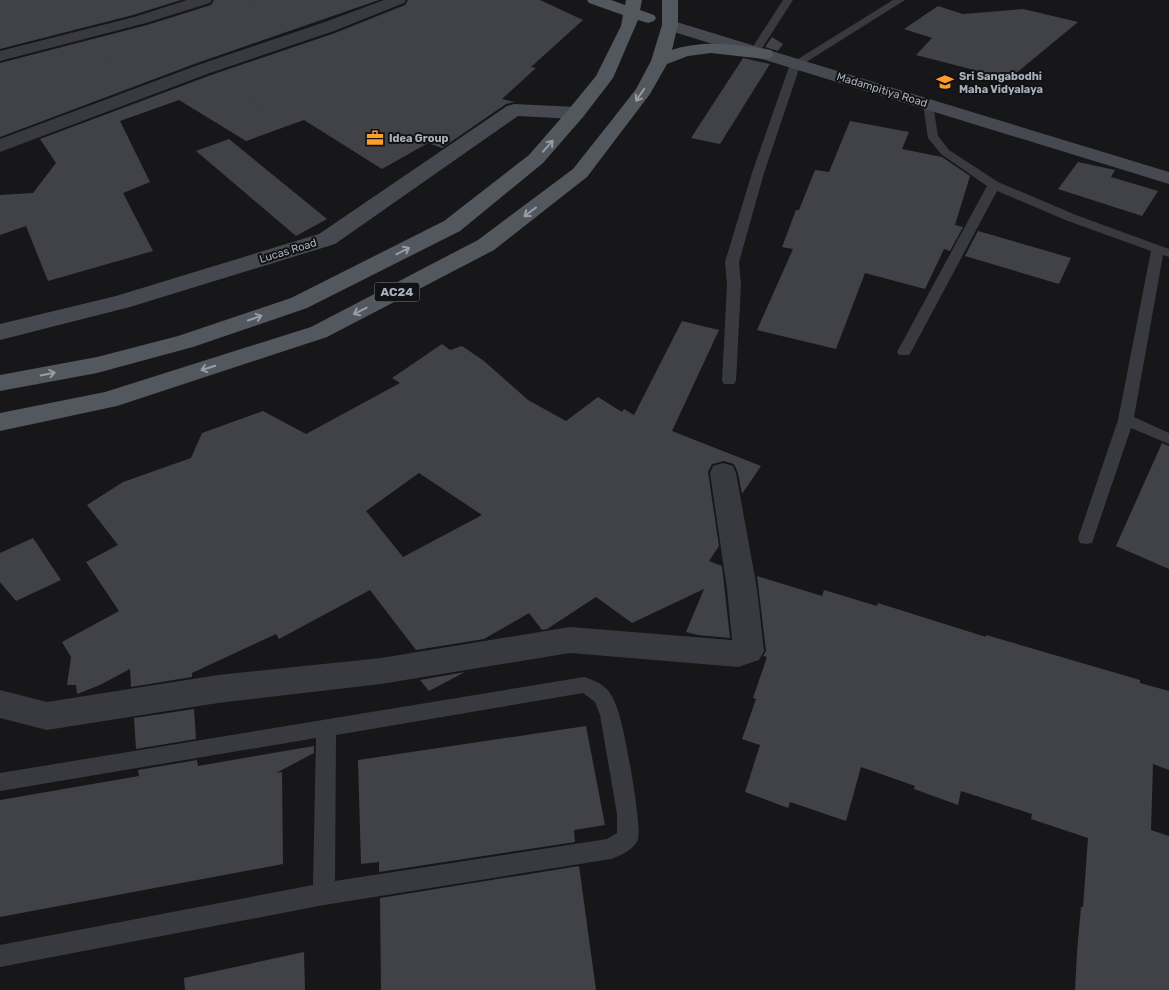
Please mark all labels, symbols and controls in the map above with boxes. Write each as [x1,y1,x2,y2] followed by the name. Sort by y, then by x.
[835,70,929,110] street label: Madampitiya Road
[959,70,1043,96] place label: Sri Sangabodhi Maha Vidyalaya
[935,72,955,92] school or university icon: Sri Sangabodhi Maha Vidyalaya
[635,87,645,101] one-way arrow
[365,128,385,148] office icon: Idea Group
[389,132,449,145] place label: Idea Group
[542,139,553,152] one-way arrow
[523,207,537,217] one-way arrow
[258,236,318,266] street label: Lucas Road
[395,246,410,255] one-way arrow
[374,282,420,302] road number: AC24
[352,306,367,316] one-way arrow
[247,313,263,322] one-way arrow
[201,364,216,373] one-way arrow
[40,368,56,378] one-way arrow

